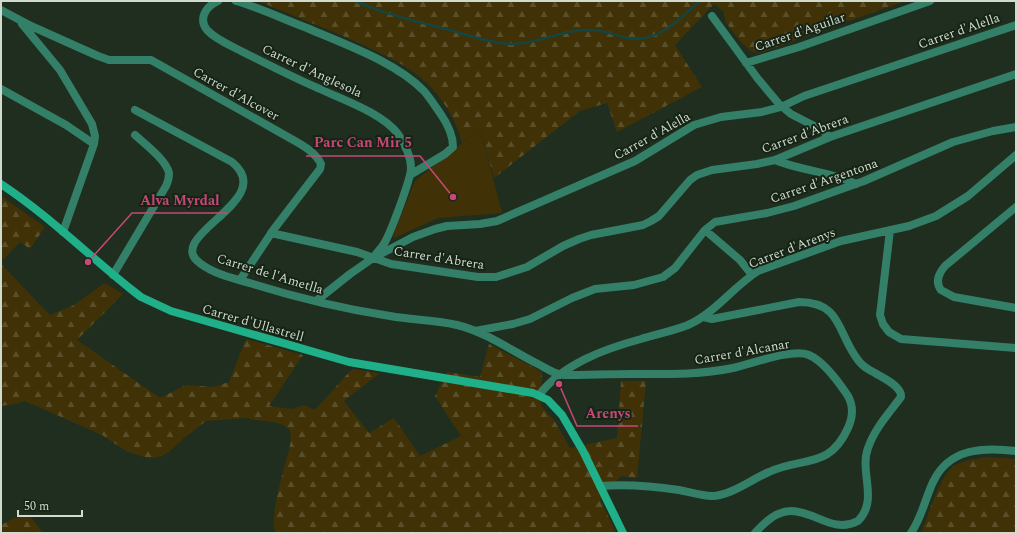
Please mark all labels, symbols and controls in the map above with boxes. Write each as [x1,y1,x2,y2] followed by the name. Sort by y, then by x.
[752,7,848,57] street label: Carrer d'Aguilar
[916,7,1003,54] street label: Carrer d'Alella
[259,39,366,103] street label: Carrer d'Anglesola
[189,62,283,126] street label: Carrer d'Alcover
[610,106,695,165] street label: Carrer d'Alella
[759,109,852,159] street label: Carrer d'Abrera
[306,130,420,156] callout: Parc Can Mir 5
[314,132,412,153] text: Parc Can Mir 5
[768,153,881,209] street label: Carrer d'Argentona
[132,187,228,213] callout: Alva Myrdal
[140,190,220,211] text: Alva Myrdal
[746,222,838,274] street label: Carrer d'Arenys
[392,241,486,275] street label: Carrer d'Abrera
[214,248,326,300] street label: Carrer de l'Ametlla
[200,299,306,347] street label: Carrer d'Ullastrell
[693,334,791,370] street label: Carrer d'Alcanar
[577,400,638,426] callout: Arenys
[585,403,631,424] text: Arenys
[18,492,82,518] scale bar
[24,497,49,516] text: 50 m

